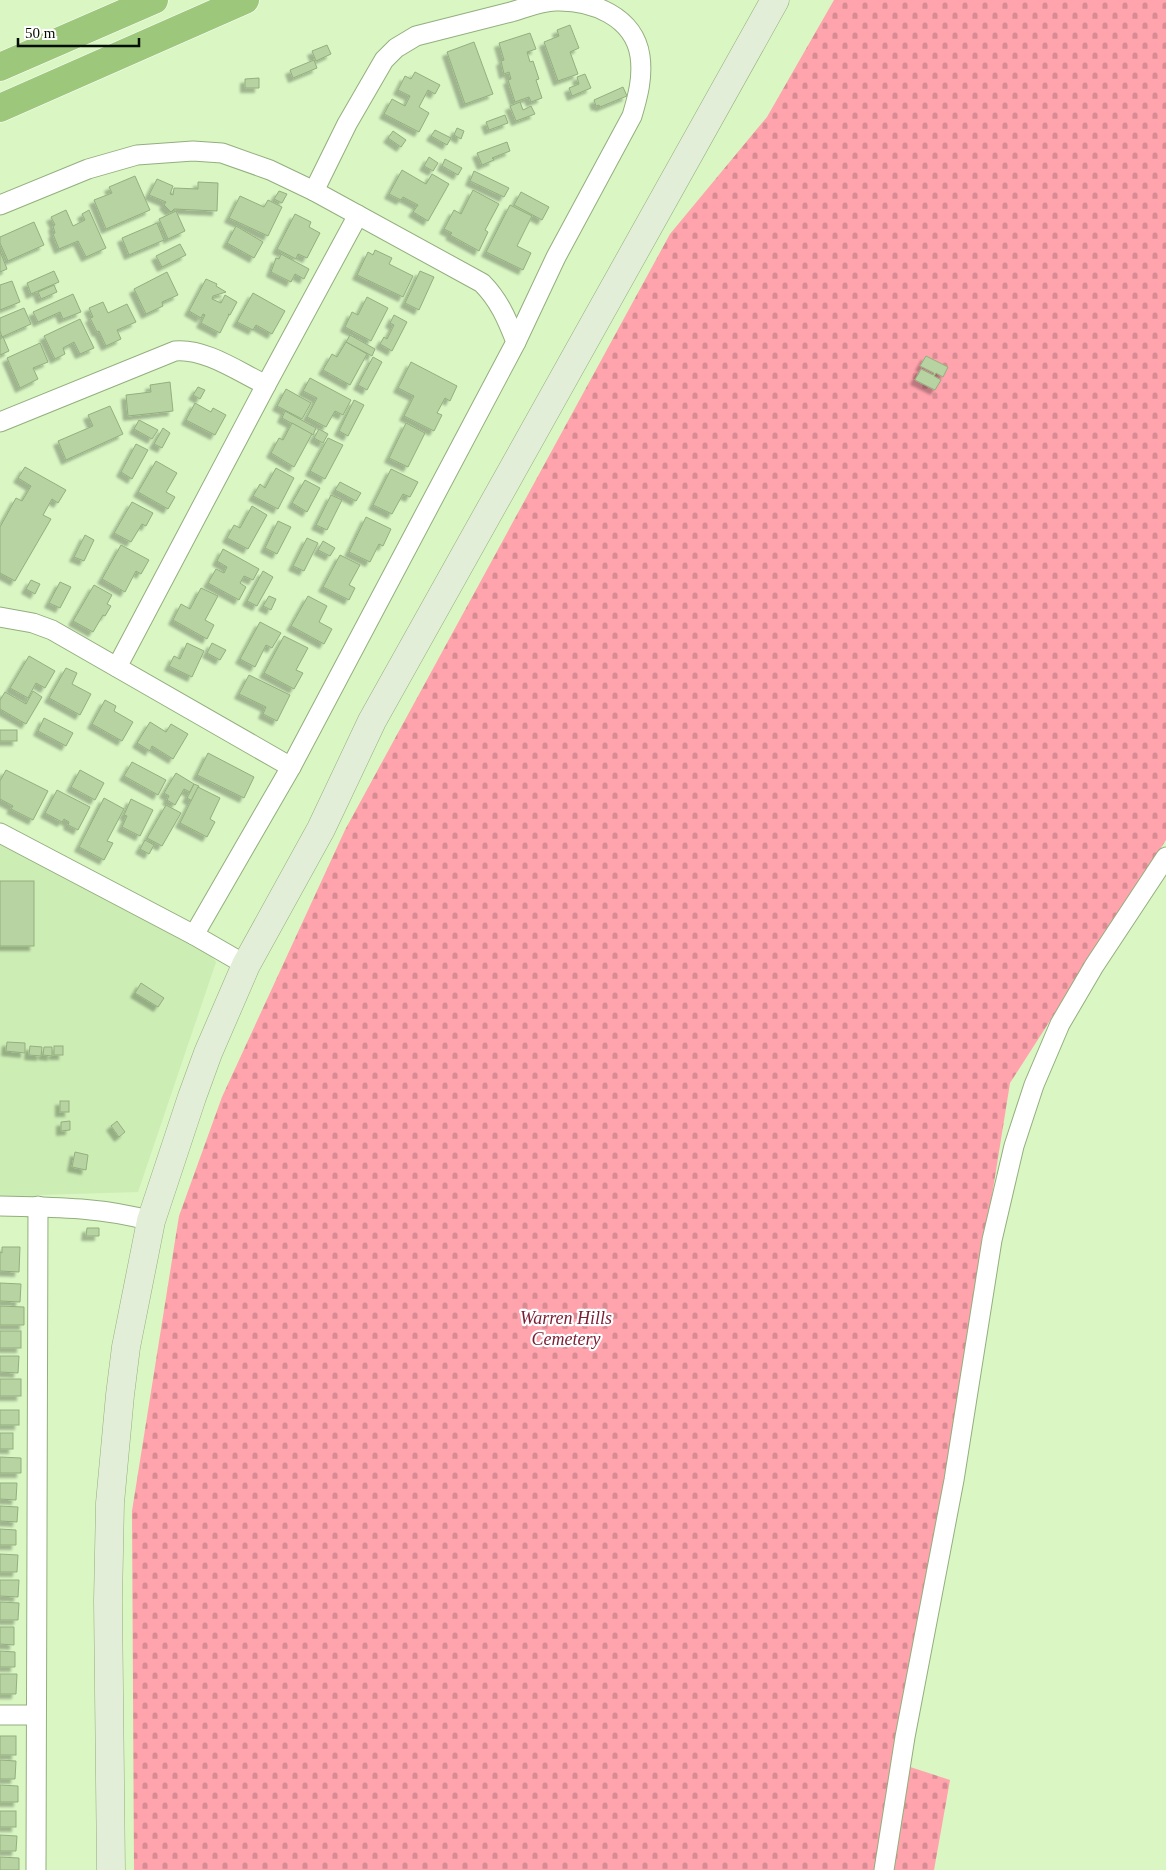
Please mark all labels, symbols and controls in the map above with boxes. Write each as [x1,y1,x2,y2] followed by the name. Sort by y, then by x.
[18,15,139,47] scale bar
[25,25,56,41] text: 50 m
[520,1308,612,1349] park label: Warren Hills Cemetery

